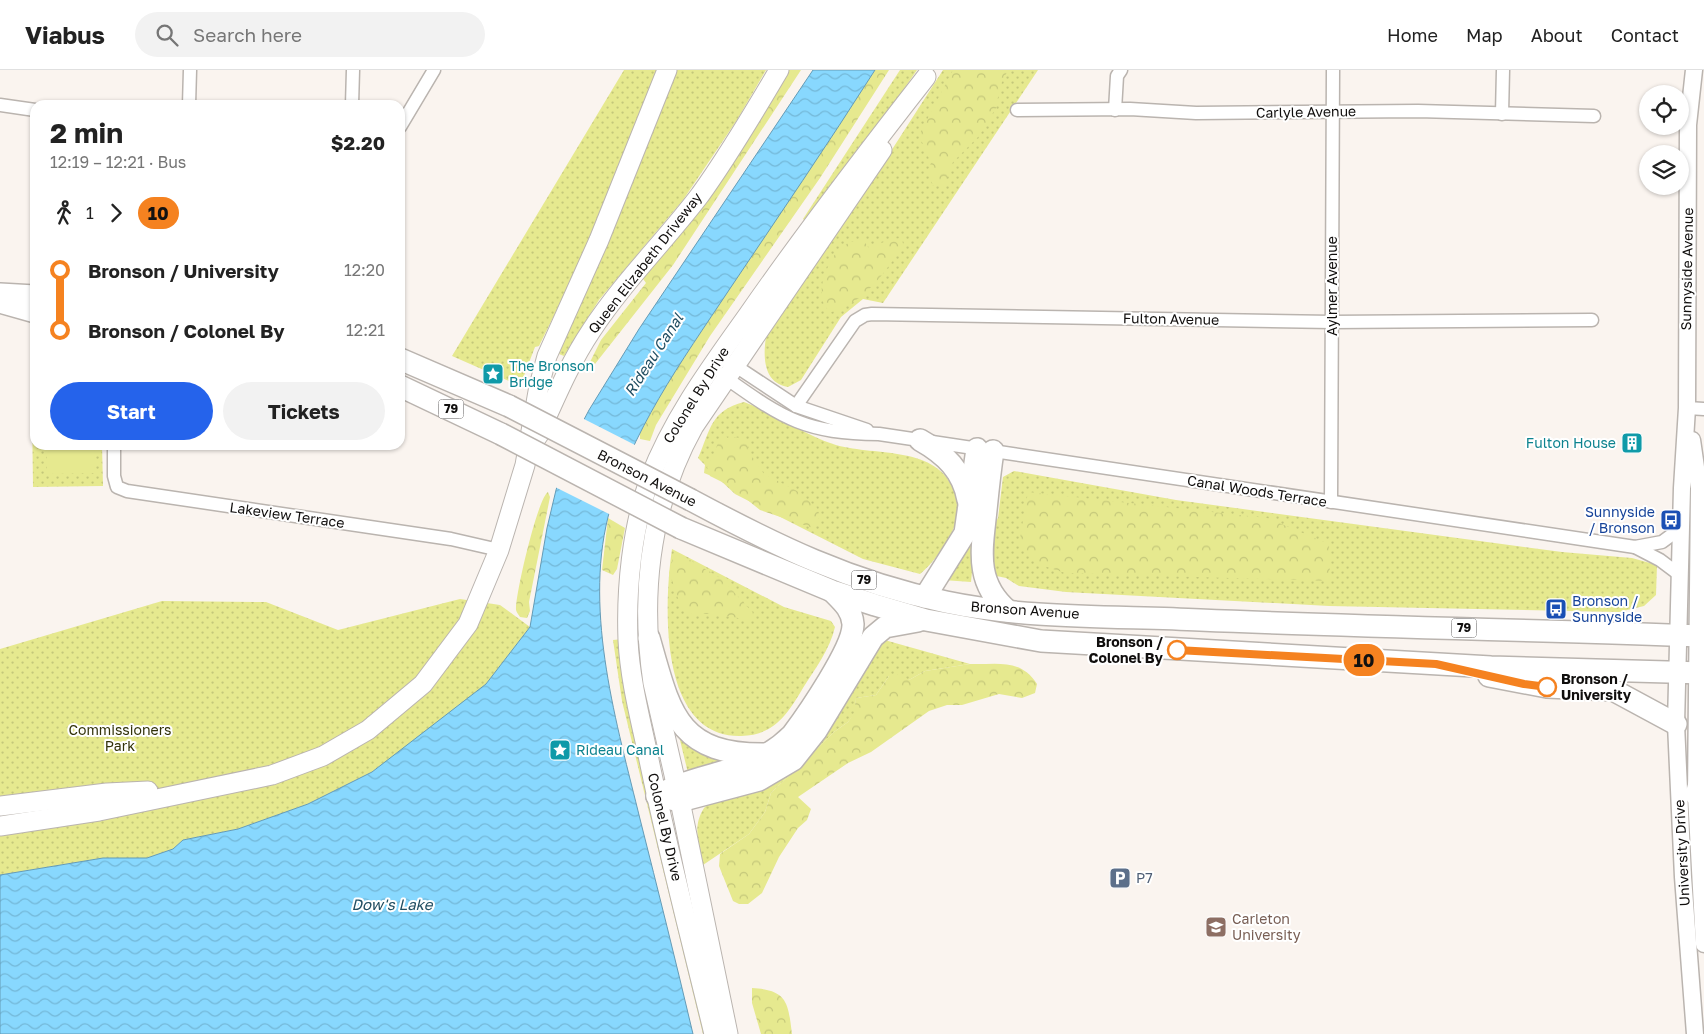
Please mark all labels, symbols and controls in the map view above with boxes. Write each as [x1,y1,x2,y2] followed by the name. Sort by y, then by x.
[135,12,485,57] search box
[25,20,105,49] text: Viabus
[153,21,181,49] icon: search
[193,23,302,46] text: Search here
[1387,24,1438,46] text: Home
[1466,24,1503,46] text: Map
[1531,24,1583,46] text: About
[1611,24,1679,46] text: Contact
[1639,85,1689,195] map controls
[1639,85,1689,135] button: locate
[1256,102,1356,121] street label: Carlyle Avenue
[50,116,123,149] text: 2 min
[331,131,385,154] text: $2.20
[1639,145,1689,195] button: layers
[50,152,186,172] text: 12:19 – 12:21 · Bus
[584,189,705,337] street label: Queen Elizabeth Driveway
[50,199,78,227] icon: walk
[102,199,130,227] icon: forward
[148,202,169,224] text: 10
[86,203,94,223] text: 1
[1677,207,1696,331] street label: Sunnyside Avenue
[1323,236,1340,336] street label: Aylmer Avenue
[88,259,279,282] text: Bronson / University
[344,260,385,280] text: 12:20
[620,309,687,399] water label: Rideau Canal
[1123,309,1219,328] street label: Fulton Avenue
[88,319,285,342] text: Bronson / Colonel By
[346,320,385,340] text: 12:21
[659,343,732,446] street label: Colonel By Drive
[509,357,594,390] place label: The Bronson Bridge
[481,362,505,386] place icon: The Bronson Bridge
[50,382,213,440] button: Start
[223,382,385,440] button: Tickets
[438,399,464,418] road number: 79
[1620,431,1644,455] building icon: Fulton House
[1526,434,1616,451] place label: Fulton House
[595,445,700,510] street label: Bronson Avenue
[1186,471,1328,510] street label: Canal Woods Terrace
[228,498,346,531] street label: Lakeview Terrace
[1585,503,1655,536] place label: Sunnyside / Bronson
[1659,508,1683,532] bus stop icon: Sunnyside / Bronson
[852,570,876,590] road number: 79
[1572,592,1642,625] place label: Bronson / Sunnyside
[970,597,1080,622] street label: Bronson Avenue
[1544,597,1568,621] bus stop icon: Bronson / Sunnyside
[1452,618,1476,638] road number: 79
[1089,633,1164,666] place label: Bronson / Colonel By
[1167,640,1187,660] marker: Bronson / Colonel By
[1342,644,1386,676] line badge: 10
[1354,649,1374,671] text: 10
[1561,670,1632,703] place label: Bronson / University
[1537,677,1557,697] marker: Bronson / University
[68,721,172,754] park label: Commissioners Park
[548,738,572,762] place icon: Rideau Canal
[576,741,664,758] place label: Rideau Canal
[645,771,686,883] street label: Colonel By Drive
[1670,799,1693,907] street label: University Drive
[1108,866,1132,890] parking icon: P7
[1136,869,1153,886] place label: P7
[351,895,434,913] water label: Dow's Lake
[1232,910,1301,943] place label: Carleton University
[1204,915,1228,939] school or university icon: Carleton University

